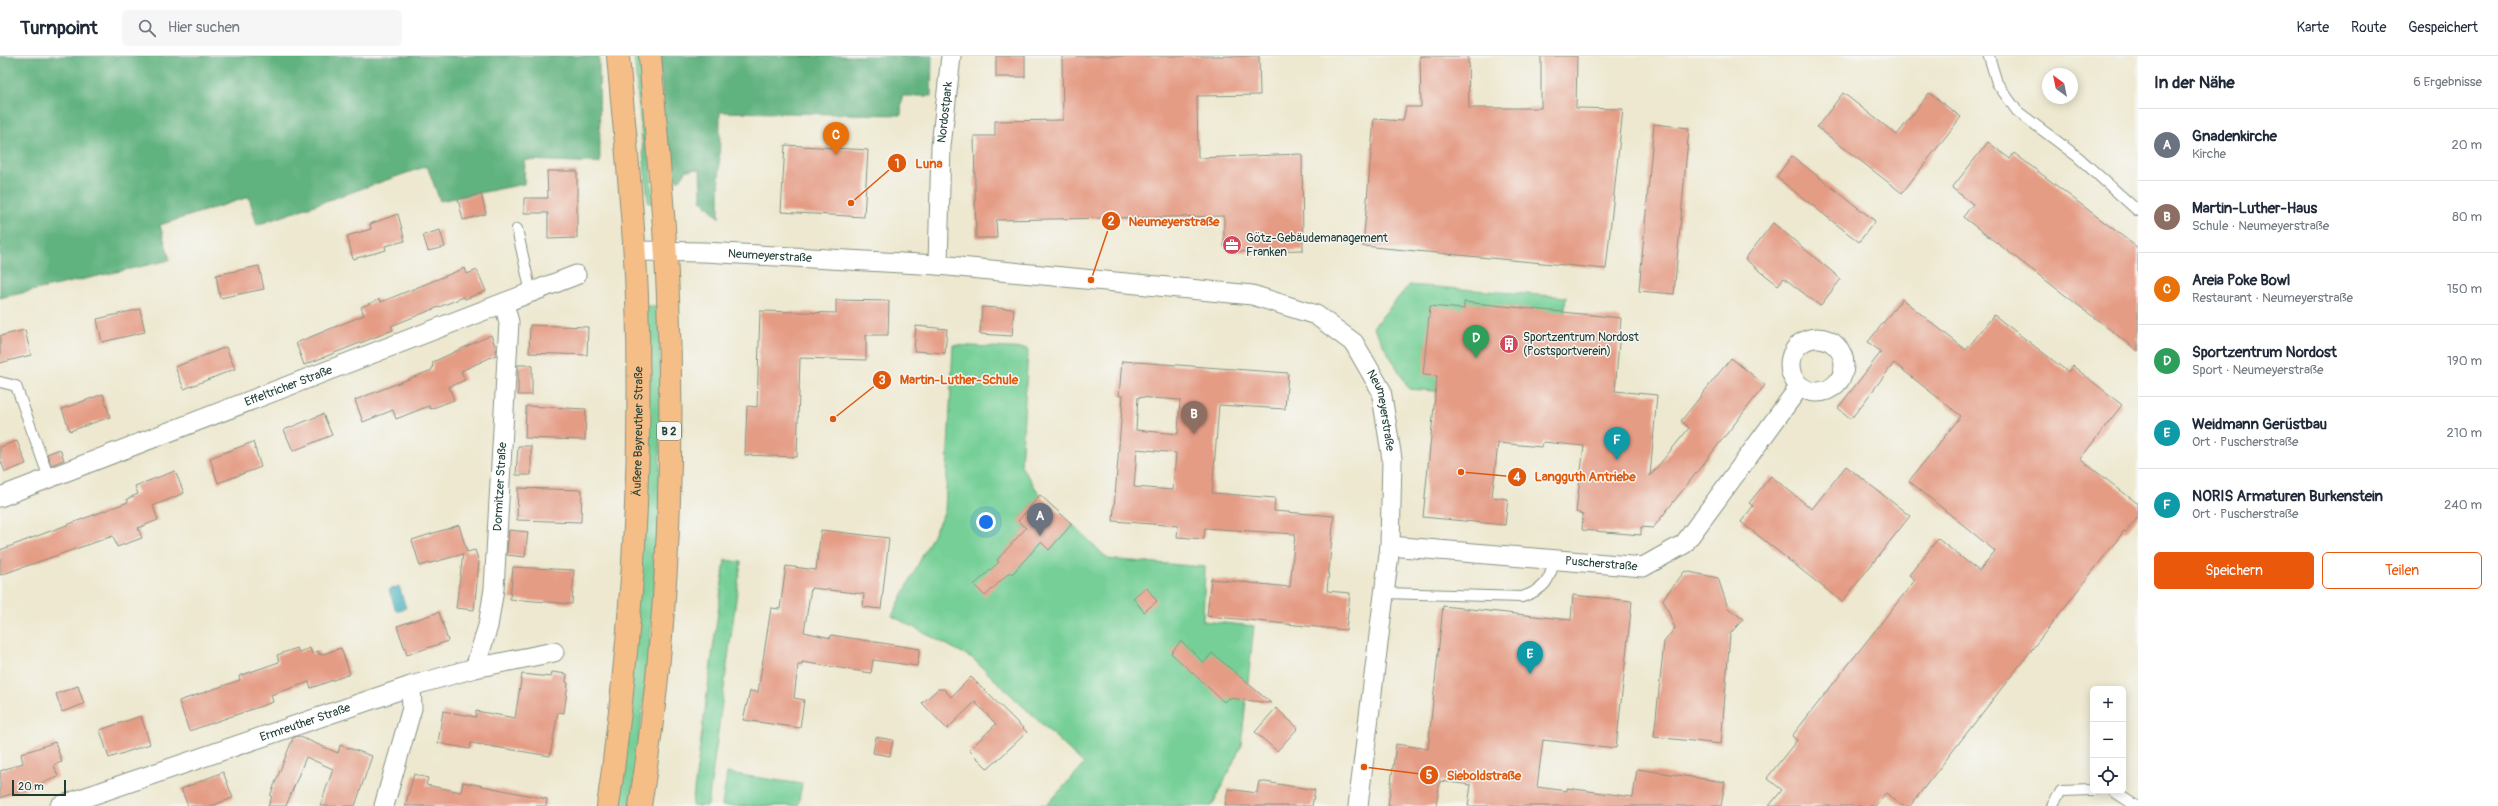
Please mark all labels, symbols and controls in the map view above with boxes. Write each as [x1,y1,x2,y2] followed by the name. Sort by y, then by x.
[122,10,402,46] search box
[20,16,98,40] text: Turnpoint
[136,17,158,39] icon: search
[168,18,240,37] text: Hier suchen
[2297,19,2329,36] text: Karte
[2351,19,2386,36] text: Route
[2408,19,2478,36] text: Gespeichert
[2042,68,2078,104] north arrow
[2154,72,2235,93] text: In der Nähe
[2413,74,2482,90] text: 6 Ergebnisse
[934,81,956,144] street label: Nordostpark
[823,122,849,155] pin: C
[2192,127,2277,146] text: Gnadenkirche
[2163,137,2171,153] text: A
[2451,137,2482,153] text: 20 m
[2192,146,2226,162] text: Kirche
[887,151,951,176] callout: Luna
[915,156,943,172] text: Luna
[895,157,899,172] text: 1
[2192,199,2317,218] text: Martin-Luther-Haus
[1101,209,1228,234] callout: Neumeyerstraße
[2163,209,2171,225] text: B
[2452,209,2482,225] text: 80 m
[1108,214,1115,229] text: 2
[1128,214,1220,230] text: Neumeyerstraße
[2192,218,2329,234] text: Schule · Neumeyerstraße
[1246,231,1388,260] place label: Götz-Gebäudemanagement Franken
[1221,234,1243,256] office icon: Götz-Gebäudemanagement Franken
[727,246,812,265] street label: Neumeyerstraße
[2192,271,2290,290] text: Areia Poke Bowl
[2163,281,2171,297] text: C
[2447,281,2482,297] text: 150 m
[2192,290,2353,306] text: Restaurant · Neumeyerstraße
[1463,325,1489,358] pin: D
[1523,330,1639,359] place label: Sportzentrum Nordost (Postsportverein)
[1498,333,1520,355] building icon: Sportzentrum Nordost (Postsportverein)
[2192,343,2337,362] text: Sportzentrum Nordost
[2163,353,2171,369] text: D
[2447,353,2482,369] text: 190 m
[242,362,334,410] street label: Effeltricher Straße
[2192,362,2323,378] text: Sport · Neumeyerstraße
[628,366,646,497] street label: Äußere Bayreuther Straße
[872,367,1026,392] callout: Martin-Luther-Schule
[1363,367,1398,452] street label: Neumeyerstraße
[900,372,1019,388] text: Martin-Luther-Schule
[879,373,886,388] text: 3
[1181,401,1207,434] pin: B
[2192,415,2327,434] text: Weidmann Gerüstbau
[657,422,681,440] road number: B 2
[2164,425,2170,441] text: E
[2446,425,2482,441] text: 210 m
[1604,427,1630,460] pin: F
[2192,434,2298,450] text: Ort · Puscherstraße
[490,442,510,532] street label: Dormitzer Straße
[1507,464,1644,489] callout: Langguth Antriebe
[1534,469,1636,485] text: Langguth Antriebe
[1513,470,1521,485] text: 4
[2192,487,2383,506] text: NORIS Armaturen Burkenstein
[2163,497,2171,513] text: F
[2444,497,2482,513] text: 240 m
[1027,503,1053,536] pin: A
[2192,506,2298,522] text: Ort · Puscherstraße
[976,512,996,532] your location
[2154,552,2314,589] button: Speichern
[2322,552,2482,589] button: Teilen
[1564,553,1638,574] street label: Puscherstraße
[1517,641,1543,674] pin: E
[2090,686,2126,794] map controls
[2090,686,2126,722] button: +
[258,700,352,745] street label: Ermreuther Straße
[2090,722,2126,758] button: −
[2090,758,2126,794] button: locate
[1419,763,1529,788] callout: Sieboldstraße
[1426,768,1433,783] text: 5
[1447,768,1522,784] text: Sieboldstraße
[12,778,66,797] scale bar
[18,780,44,793] text: 20 m

